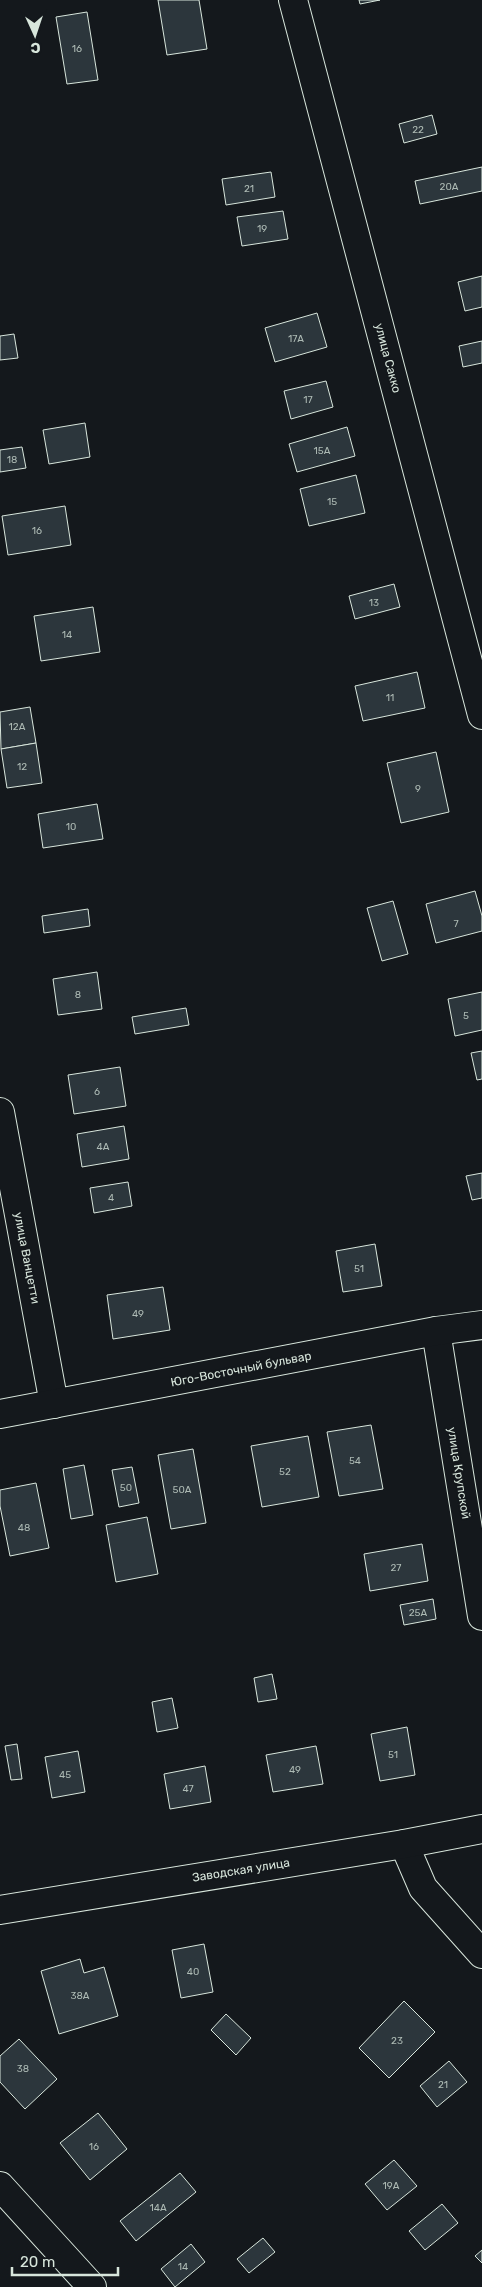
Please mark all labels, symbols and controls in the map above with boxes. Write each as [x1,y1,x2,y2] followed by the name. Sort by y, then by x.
[10,10,60,60] north arrow
[30,39,41,56] text: С
[72,43,82,55] house number: 16
[412,124,424,136] house number: 22
[440,181,459,193] house number: 20А
[244,183,254,195] house number: 21
[257,223,267,235] house number: 19
[372,322,404,394] street label: улица Сакко
[288,333,304,345] house number: 17А
[303,394,313,406] house number: 17
[314,445,331,457] house number: 15А
[7,454,17,466] house number: 18
[327,496,337,508] house number: 15
[32,525,42,537] house number: 16
[369,597,379,609] house number: 13
[62,629,72,641] house number: 14
[386,692,394,704] house number: 11
[9,721,26,733] house number: 12А
[17,761,27,773] house number: 12
[415,783,421,795] house number: 9
[66,821,76,833] house number: 10
[453,918,459,930] house number: 7
[75,989,81,1001] house number: 8
[463,1010,469,1022] house number: 5
[94,1086,100,1098] house number: 6
[97,1141,110,1153] house number: 4А
[108,1192,114,1204] house number: 4
[11,1211,43,1305] street label: улица Ванцетти
[354,1263,364,1275] house number: 51
[132,1308,144,1320] house number: 49
[170,1348,312,1390] street label: Юго-Восточный бульвар
[445,1426,473,1520] street label: улица Крупской
[349,1455,361,1467] house number: 54
[279,1466,291,1478] house number: 52
[120,1482,132,1494] house number: 50
[173,1484,192,1496] house number: 50А
[18,1522,30,1534] house number: 48
[391,1562,402,1574] house number: 27
[409,1607,428,1619] house number: 25А
[388,1749,398,1761] house number: 51
[289,1764,301,1776] house number: 49
[59,1769,71,1781] house number: 45
[182,1783,194,1795] house number: 47
[191,1855,291,1885] street label: Заводская улица
[187,1966,199,1978] house number: 40
[70,1990,90,2002] house number: 38А
[391,2035,403,2047] house number: 23
[17,2063,29,2075] house number: 38
[438,2079,448,2091] house number: 21
[89,2141,99,2153] house number: 16
[383,2180,400,2192] house number: 19А
[149,2202,167,2214] house number: 14А
[12,2244,119,2276] scale bar
[20,2253,55,2271] text: 20 m
[178,2261,188,2273] house number: 14

